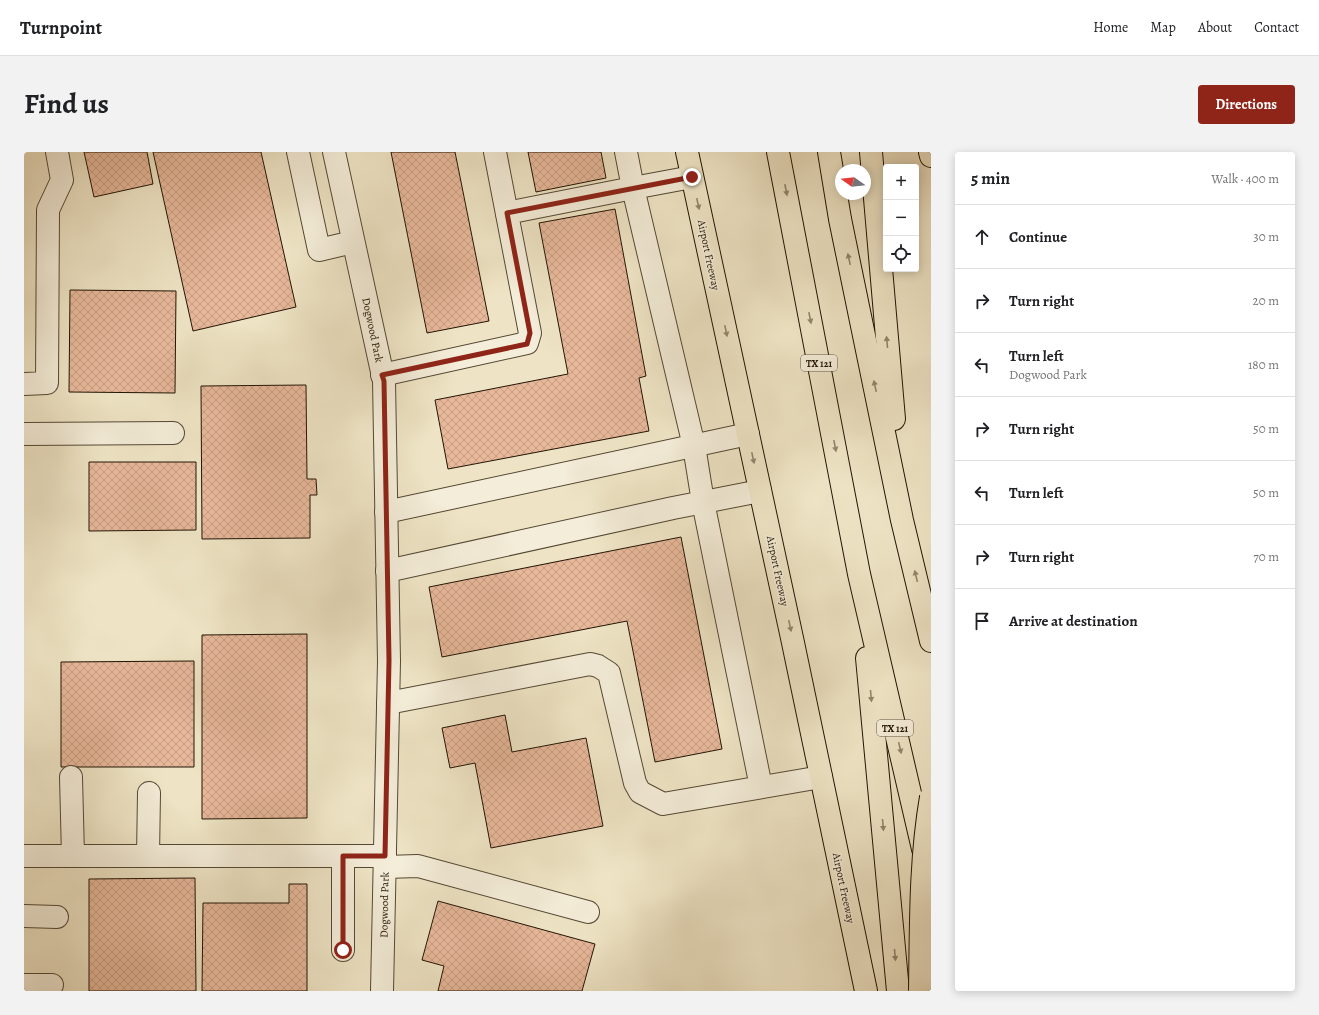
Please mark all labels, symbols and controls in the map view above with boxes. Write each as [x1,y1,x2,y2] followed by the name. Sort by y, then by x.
[20,15,102,41] text: Turnpoint
[1093,18,1128,37] text: Home
[1150,18,1176,37] text: Map
[1198,18,1232,37] text: About
[1254,18,1299,37] text: Contact
[24,85,109,123] text: Find us
[1198,85,1295,124] button: Directions
[835,164,871,200] north arrow
[883,164,919,272] map controls
[883,164,919,200] button: +
[971,167,1010,190] text: 5 min
[683,168,701,186] route end
[1211,170,1279,187] text: Walk · 400 m
[783,184,789,196] one-way arrow
[696,198,702,210] one-way arrow
[883,200,919,236] button: −
[694,218,723,292] street label: Airport Freeway
[971,226,993,248] icon: ahead
[1009,227,1067,247] text: Continue
[1253,228,1279,245] text: 30 m
[883,236,919,272] button: locate
[845,253,851,265] one-way arrow
[971,290,993,312] icon: right
[1009,291,1074,311] text: Turn right
[1253,292,1279,309] text: 20 m
[358,296,387,364] street label: Dogwood Park
[807,312,813,324] one-way arrow
[723,325,729,337] one-way arrow
[884,336,890,348] one-way arrow
[1009,346,1064,366] text: Turn left
[971,354,993,376] icon: left
[801,355,837,371] road number: TX 121
[1248,356,1279,373] text: 180 m
[1009,366,1087,383] text: Dogwood Park
[871,380,877,392] one-way arrow
[971,418,993,440] icon: right
[1009,419,1074,439] text: Turn right
[1253,420,1279,437] text: 50 m
[832,440,838,452] one-way arrow
[751,452,757,464] one-way arrow
[971,482,993,504] icon: left
[1009,483,1064,503] text: Turn left
[1253,484,1279,501] text: 50 m
[763,534,792,608] street label: Airport Freeway
[971,546,993,568] icon: right
[1009,547,1074,567] text: Turn right
[1253,548,1279,565] text: 70 m
[912,570,918,582] one-way arrow
[971,610,993,632] icon: arrive
[1009,611,1138,631] text: Arrive at destination
[787,620,793,632] one-way arrow
[867,690,874,702] one-way arrow
[877,720,913,736] road number: TX 121
[897,742,903,754] one-way arrow
[879,819,886,832] one-way arrow
[829,851,858,925] street label: Airport Freeway
[376,871,393,938] street label: Dogwood Park
[334,941,352,959] route start
[892,949,898,961] one-way arrow

